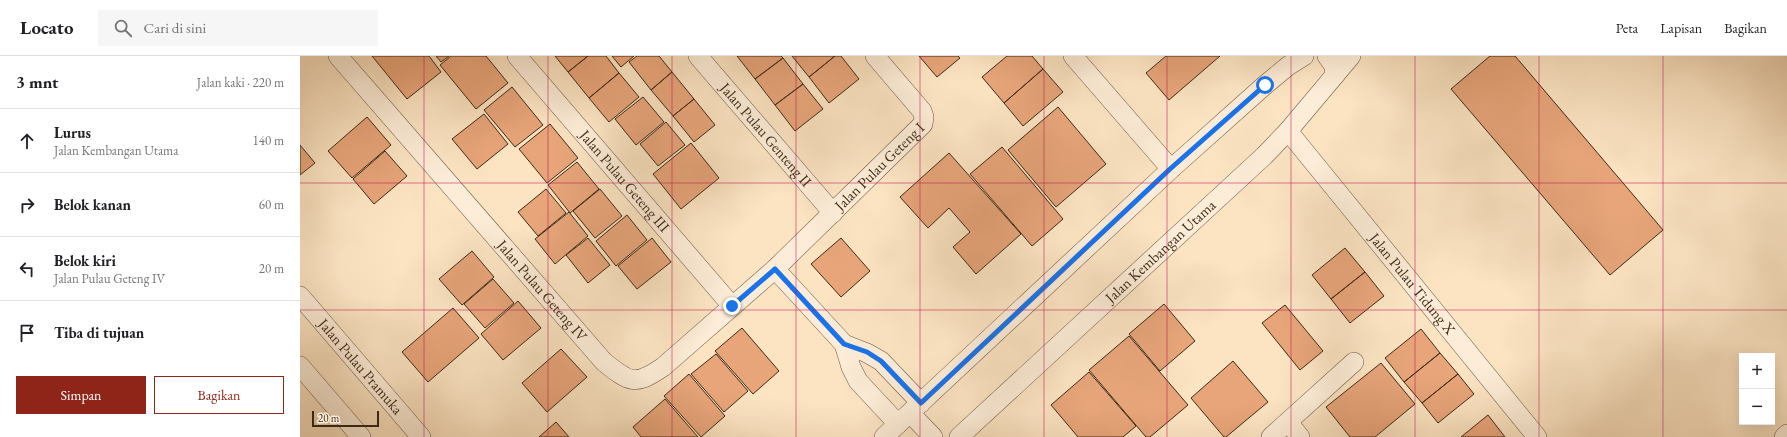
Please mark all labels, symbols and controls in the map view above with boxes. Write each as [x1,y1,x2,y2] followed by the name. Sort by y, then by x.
[98,10,378,46] search box
[20,15,74,40] text: Locato
[112,17,134,39] icon: search
[144,18,206,37] text: Cari di sini
[1616,19,1638,37] text: Peta
[1660,19,1702,37] text: Lapisan
[1724,19,1767,37] text: Bagikan
[16,71,58,93] text: 3 mnt
[197,74,284,91] text: Jalan kaki · 220 m
[1256,76,1274,94] route start
[715,77,816,191] street label: Jalan Pulau Genteng II
[829,118,928,216] street label: Jalan Pulau Geteng I
[54,123,91,142] text: Lurus
[575,124,674,236] street label: Jalan Pulau Geteng III
[16,130,38,152] icon: ahead
[253,132,284,149] text: 140 m
[54,142,178,159] text: Jalan Kembangan Utama
[16,194,38,216] icon: right
[54,195,131,214] text: Belok kanan
[1099,195,1219,308] street label: Jalan Kembangan Utama
[259,196,284,213] text: 60 m
[1364,227,1460,339] street label: Jalan Pulau Tidung X
[492,234,592,346] street label: Jalan Pulau Geteng IV
[54,251,116,270] text: Belok kiri
[16,258,38,280] icon: left
[259,260,284,277] text: 20 m
[54,270,165,287] text: Jalan Pulau Geteng IV
[723,297,741,315] route end
[313,313,407,418] street label: Jalan Pulau Pramuka
[16,322,38,344] icon: arrive
[54,323,144,342] text: Tiba di tujuan
[1739,353,1775,425] map controls
[1739,353,1775,389] button: +
[16,376,146,414] button: Simpan
[154,376,284,414] button: Bagikan
[1739,389,1775,425] button: −
[312,409,379,428] scale bar
[318,411,339,425] text: 20 m

